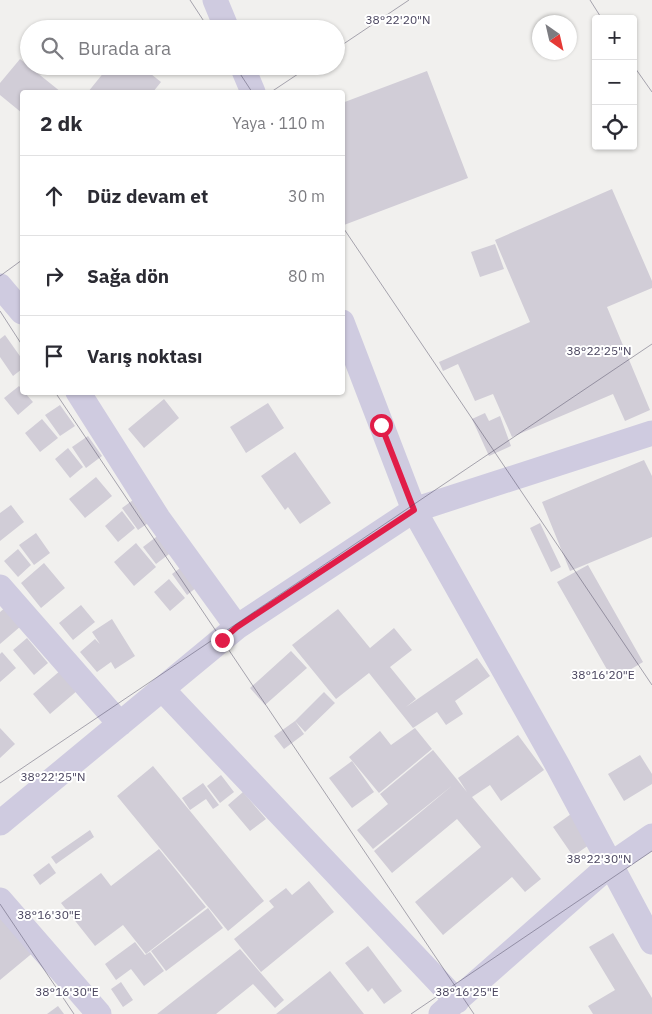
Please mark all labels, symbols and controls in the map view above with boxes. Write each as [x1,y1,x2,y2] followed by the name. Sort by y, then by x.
[365,12,431,27] text: 38°22'20"N
[532,15,577,60] north arrow
[592,15,637,150] map controls
[592,15,637,60] button: +
[20,20,345,75] search box
[38,34,66,62] icon: search
[78,36,171,60] text: Burada ara
[592,60,637,105] button: −
[592,105,637,150] button: locate
[40,109,82,137] text: 2 dk
[232,113,325,133] text: Yaya · 110 m
[40,182,68,210] icon: ahead
[87,184,208,208] text: Düz devam et
[288,186,325,206] text: 30 m
[40,262,68,290] icon: right
[87,264,169,288] text: Sağa dön
[288,266,325,286] text: 80 m
[40,342,68,370] icon: arrive
[566,343,632,358] text: 38°22'25"N
[87,344,202,368] text: Varış noktası
[370,414,393,437] route start
[211,629,234,652] route end
[571,667,635,682] text: 38°16'20"E
[20,769,86,784] text: 38°22'25"N
[566,851,632,866] text: 38°22'30"N
[17,907,81,922] text: 38°16'30"E
[35,984,99,999] text: 38°16'30"E
[435,984,499,999] text: 38°16'25"E

